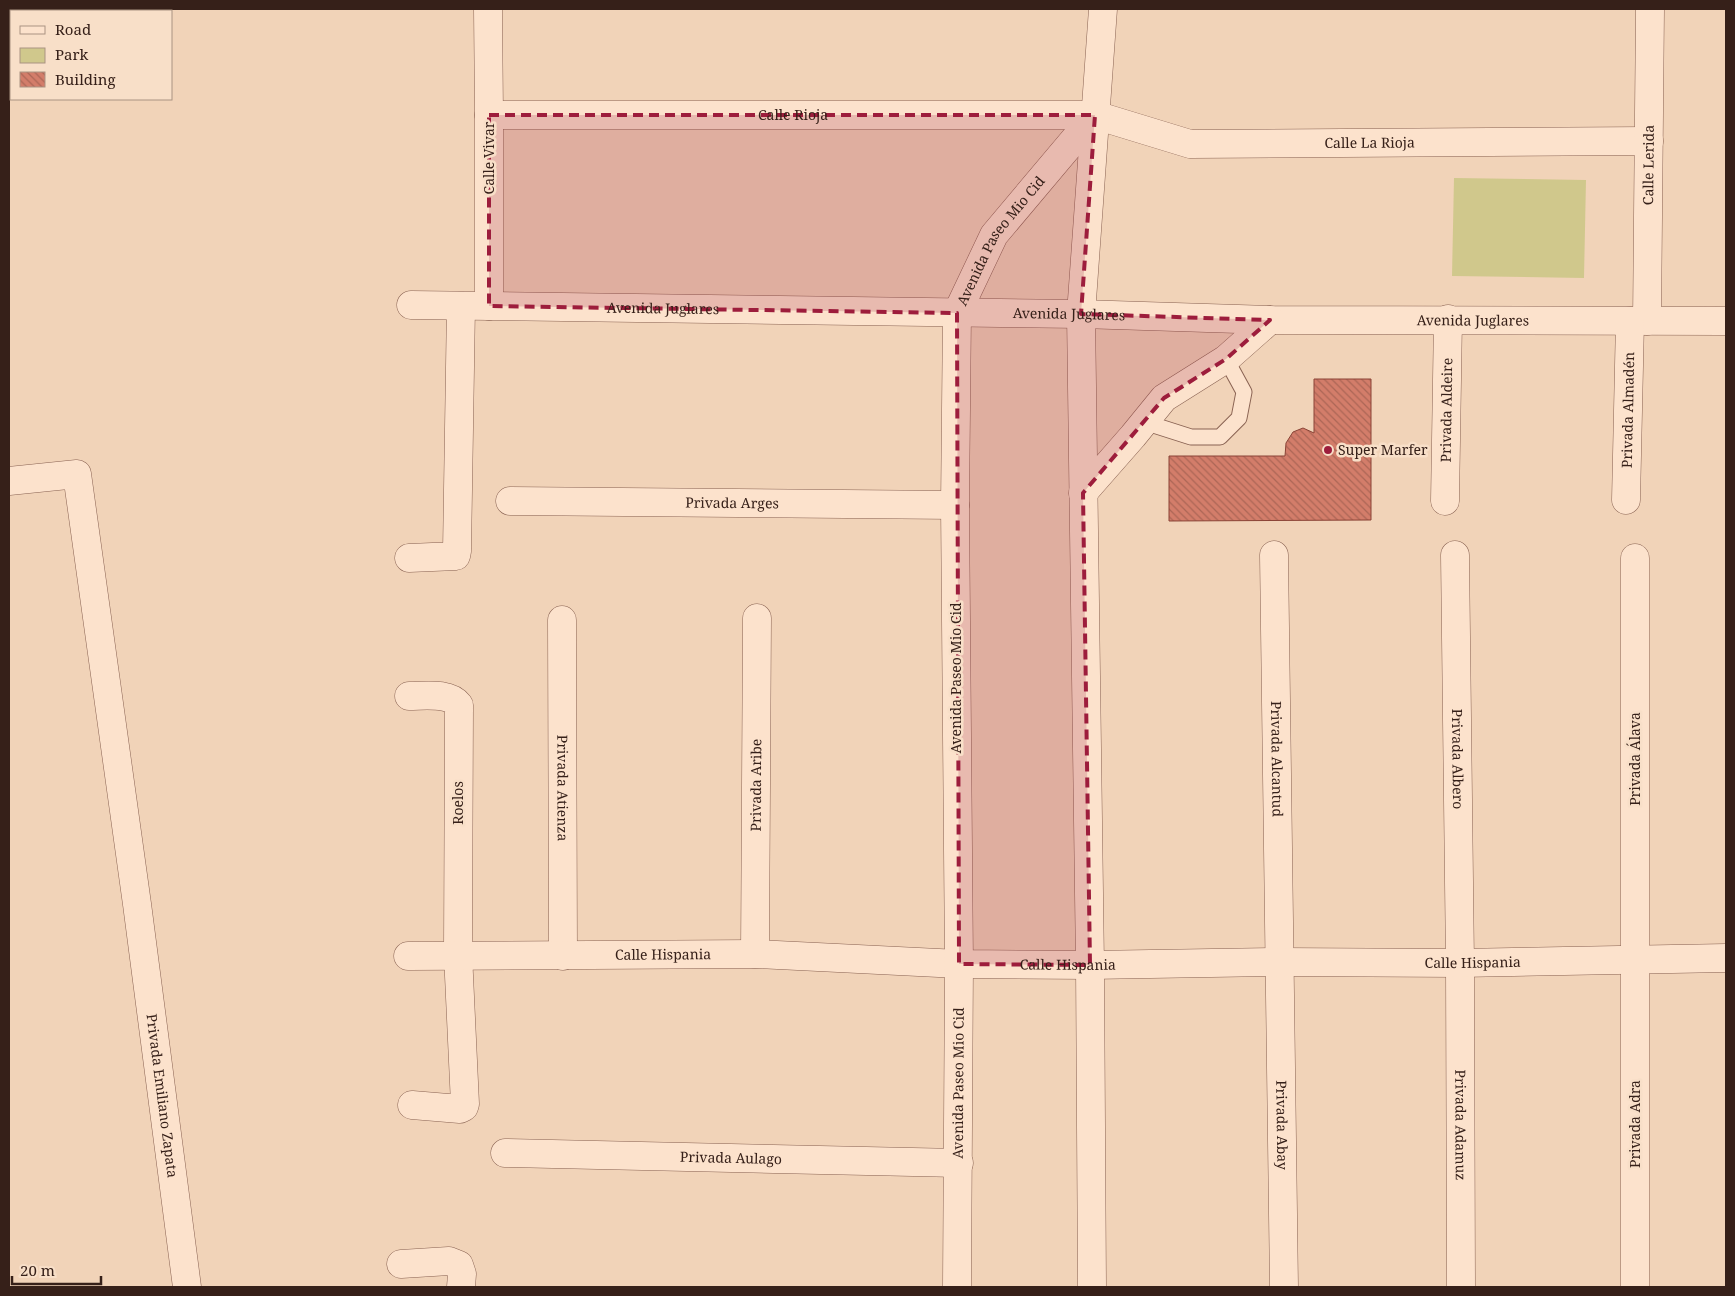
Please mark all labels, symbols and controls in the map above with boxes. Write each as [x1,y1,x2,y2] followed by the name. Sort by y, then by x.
[10,10,172,100] legend
[55,19,91,39] text: Road
[55,44,89,64] text: Park
[55,69,116,89] text: Building
[758,105,828,124] street label: Calle Rioja
[479,121,498,194] street label: Calle Vivar
[1638,125,1658,205] street label: Calle Lerida
[1324,133,1415,152] street label: Calle La Rioja
[952,171,1049,308] street label: Avenida Paseo Mio Cid
[607,298,719,318] street label: Avenida Juglares
[1013,303,1125,324] street label: Avenida Juglares
[1417,310,1529,330] street label: Avenida Juglares
[1617,352,1638,468] street label: Privada Almadén
[1436,358,1456,462] street label: Privada Aldeire
[1338,440,1428,459] place label: Super Marfer
[1322,444,1334,456] marker: Super Marfer
[685,493,779,512] street label: Privada Arges
[946,602,965,754] street label: Avenida Paseo Mio Cid
[1267,701,1288,818] street label: Privada Alcantud
[1448,709,1468,809] street label: Privada Albero
[1625,712,1644,806] street label: Privada Álava
[553,735,573,841] street label: Privada Atienza
[746,739,765,831] street label: Privada Aribe
[448,781,467,825] street label: Roelos
[615,944,711,964] street label: Calle Hispania
[1425,952,1521,972] street label: Calle Hispania
[1020,954,1116,974] street label: Calle Hispania
[948,1007,968,1159] street label: Avenida Paseo Mio Cid
[142,1013,183,1179] street label: Privada Emiliano Zapata
[1451,1069,1471,1181] street label: Privada Adamuz
[1272,1080,1292,1170] street label: Privada Abay
[1625,1080,1644,1168] street label: Privada Adra
[680,1147,782,1168] street label: Privada Aulago
[12,1254,101,1286] scale bar
[20,1260,55,1280] text: 20 m

